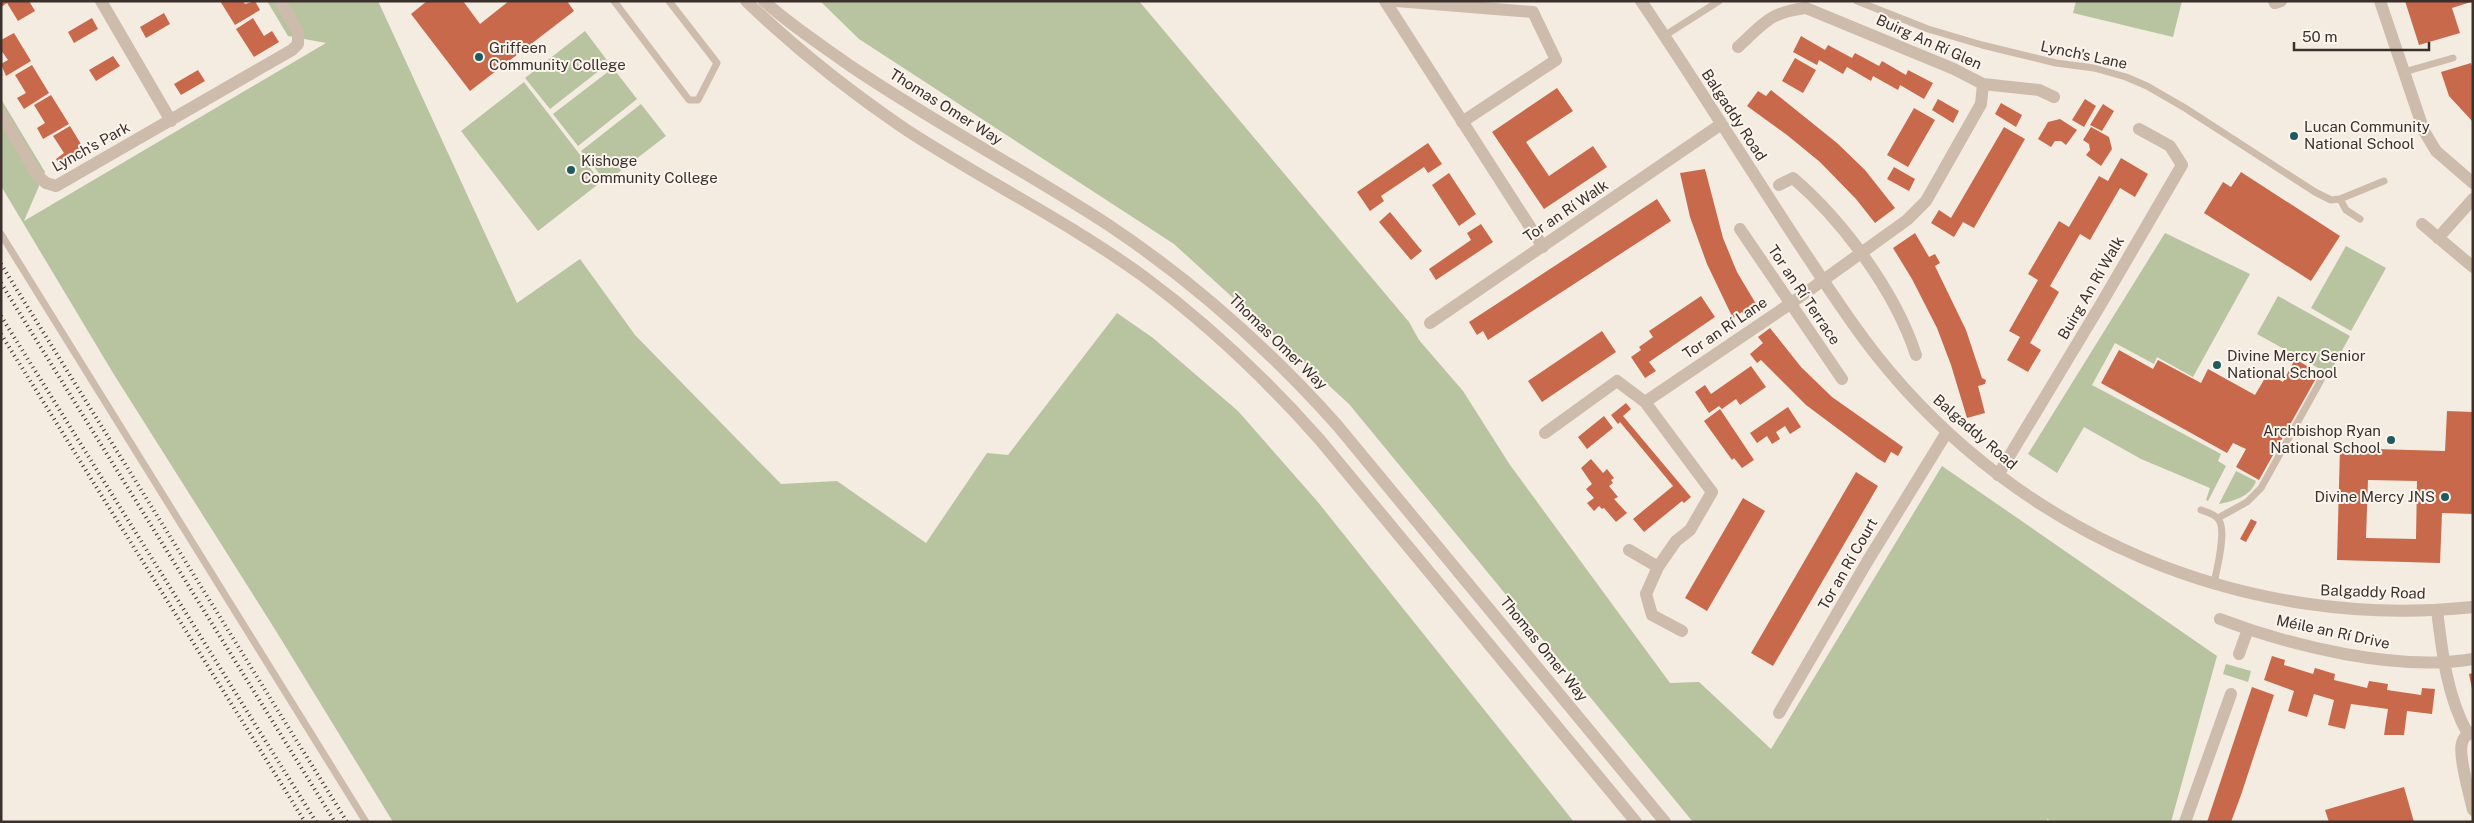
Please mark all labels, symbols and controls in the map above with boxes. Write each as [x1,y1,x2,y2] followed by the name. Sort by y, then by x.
[1874,11,1985,72] street label: Buirg An Rí Glen
[2294,20,2429,52] scale bar
[2302,28,2337,45] text: 50 m
[2039,37,2129,72] street label: Lynch's Lane
[489,39,626,73] place label: Griffeen Community College
[473,51,485,63] marker: Griffeen Community College
[887,65,1006,148] street label: Thomas Omer Way
[1699,66,1770,164] street label: Balgaddy Road
[49,118,133,175] street label: Lynch's Park
[2304,118,2430,152] place label: Lucan Community National School
[2288,130,2300,142] marker: Lucan Community National School
[581,152,718,186] place label: Kishoge Community College
[565,164,577,176] marker: Kishoge Community College
[1520,176,1611,245] street label: Tor an Rí Walk
[2054,233,2127,342] street label: Buirg An Rí Walk
[1765,242,1844,348] street label: Tor an Rí Terrace
[1226,290,1331,393] street label: Thomas Omer Way
[1679,293,1770,362] street label: Tor an Rí Lane
[2227,347,2366,381] place label: Divine Mercy Senior National School
[2211,359,2223,371] marker: Divine Mercy Senior National School
[1930,391,2021,473] street label: Balgaddy Road
[2263,422,2381,456] place label: Archbishop Ryan National School
[2385,434,2397,446] marker: Archbishop Ryan National School
[2315,488,2435,505] place label: Divine Mercy JNS
[2439,491,2451,503] marker: Divine Mercy JNS
[1814,515,1881,613] street label: Tor an Rí Court
[2320,581,2426,602] street label: Balgaddy Road
[1497,593,1592,704] street label: Thomas Omer Way
[2275,611,2391,652] street label: Méile an Rí Drive

